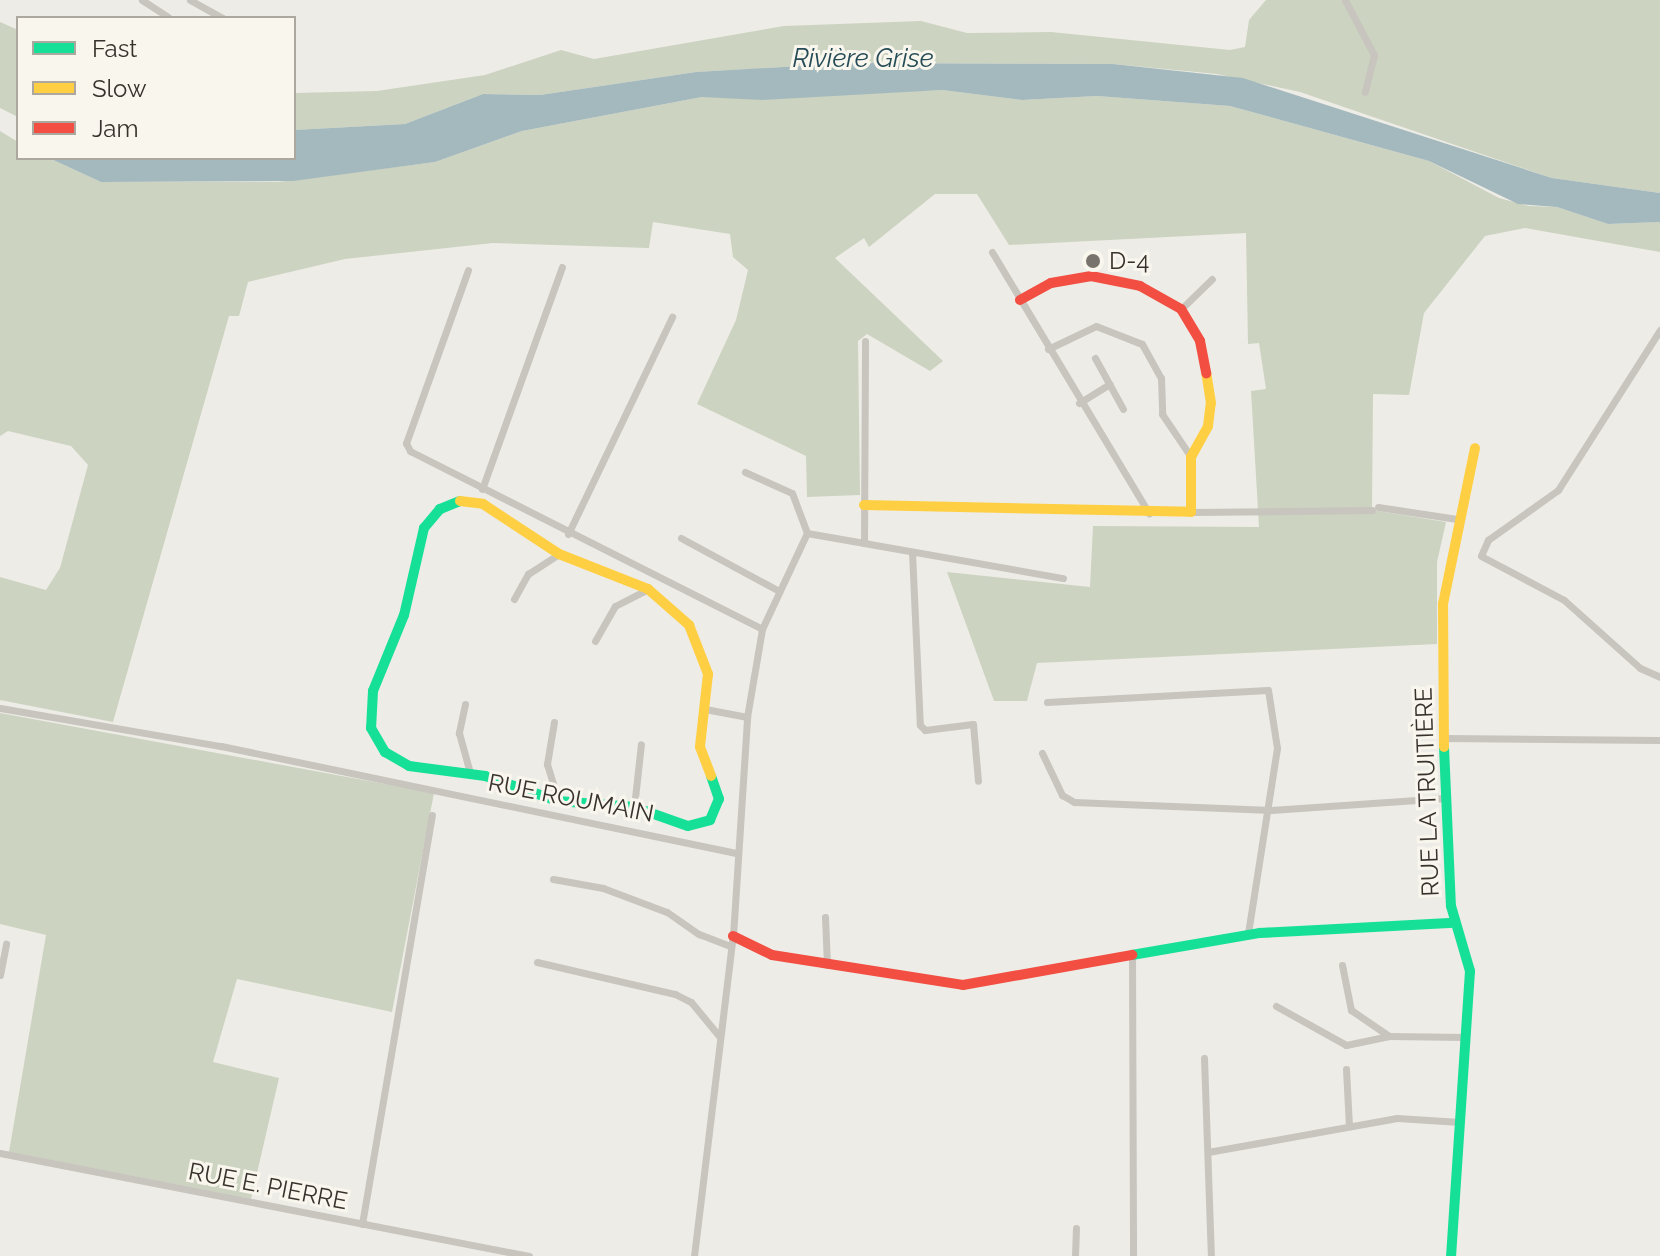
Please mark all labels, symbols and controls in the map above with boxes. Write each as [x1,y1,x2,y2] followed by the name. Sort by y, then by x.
[16,16,296,160] legend
[92,34,137,63] text: Fast
[792,43,934,75] water label: Rivière Grise
[92,74,146,103] text: Slow
[92,114,138,143] text: Jam
[1109,247,1149,275] place label: D-4
[1084,252,1102,270] marker: D-4
[1409,686,1445,898] street label: RUE LA TRUITIÈRE
[486,768,656,828] street label: RUE ROUMAIN
[186,1156,350,1216] street label: RUE E. PIERRE

